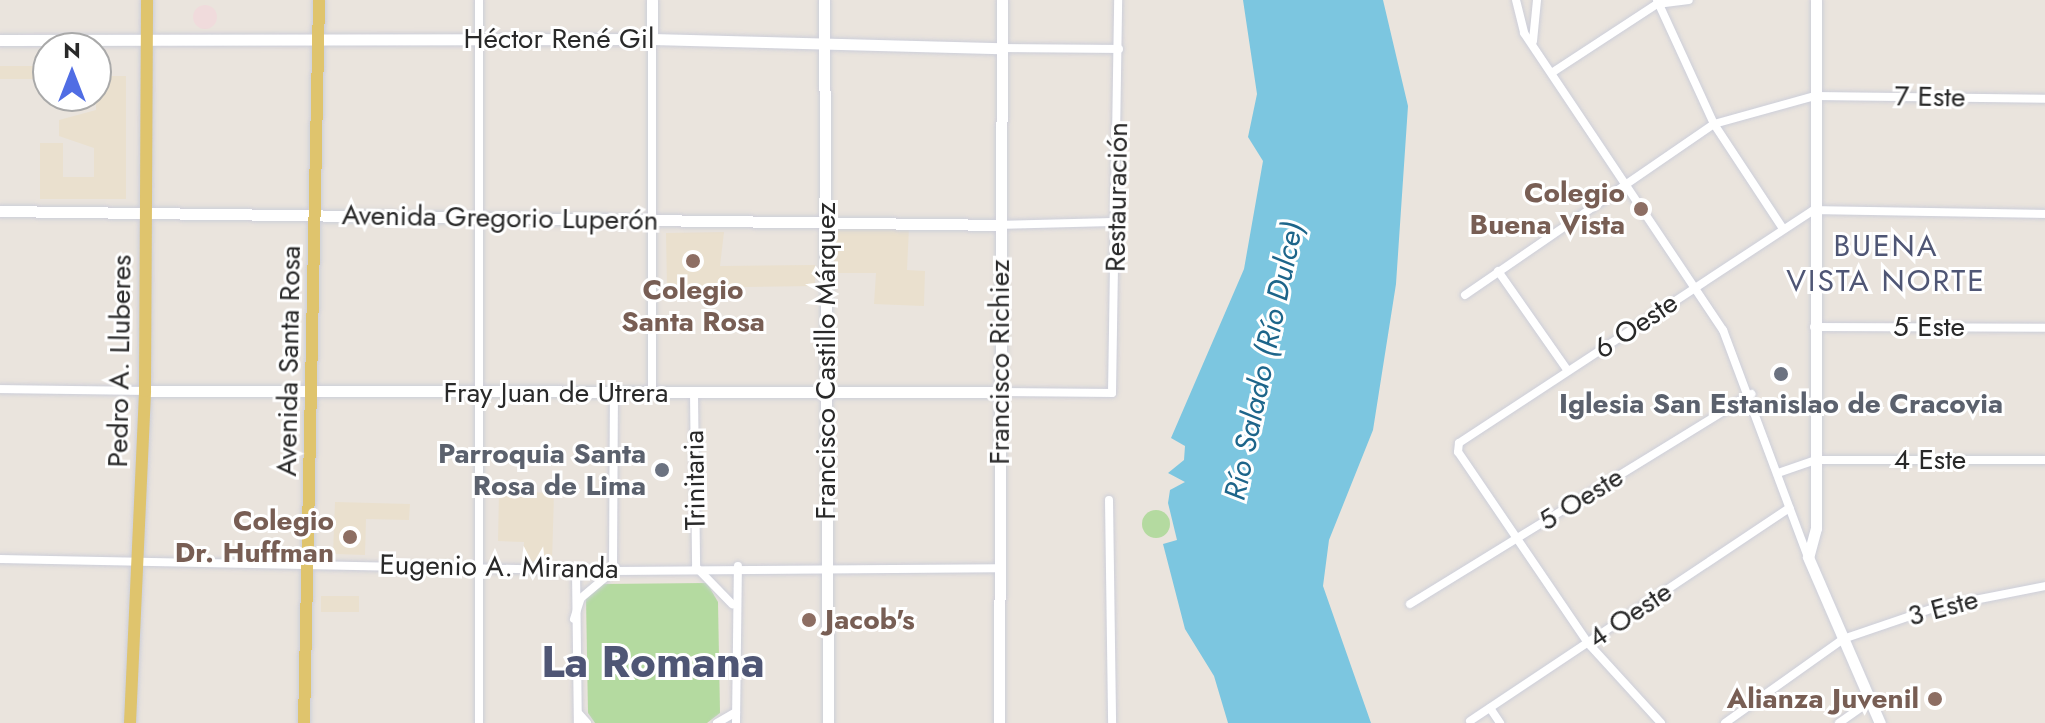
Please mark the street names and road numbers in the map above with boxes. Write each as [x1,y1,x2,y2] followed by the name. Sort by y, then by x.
[464,22,654,56] street label: Héctor René Gil
[1894,80,1966,114] street label: 7 Este
[1099,122,1135,272] street label: Restauración
[341,198,659,238] street label: Avenida Gregorio Luperón
[809,202,843,520] street label: Francisco Castillo Márquez
[270,245,308,477] street label: Avenida Santa Rosa
[101,254,139,468] street label: Pedro A. Lluberes
[983,259,1017,465] street label: Francisco Richiez
[1588,286,1684,366] street label: 6 Oeste
[1893,310,1965,344] street label: 5 Este
[444,376,668,410] street label: Fray Juan de Utrera
[677,430,713,530] street label: Trinitaria
[1894,443,1966,477] street label: 4 Este
[1533,460,1629,538] street label: 5 Oeste
[379,548,619,586] street label: Eugenio A. Miranda
[1582,575,1678,655] street label: 4 Oeste
[1904,583,1982,633] street label: 3 Este

